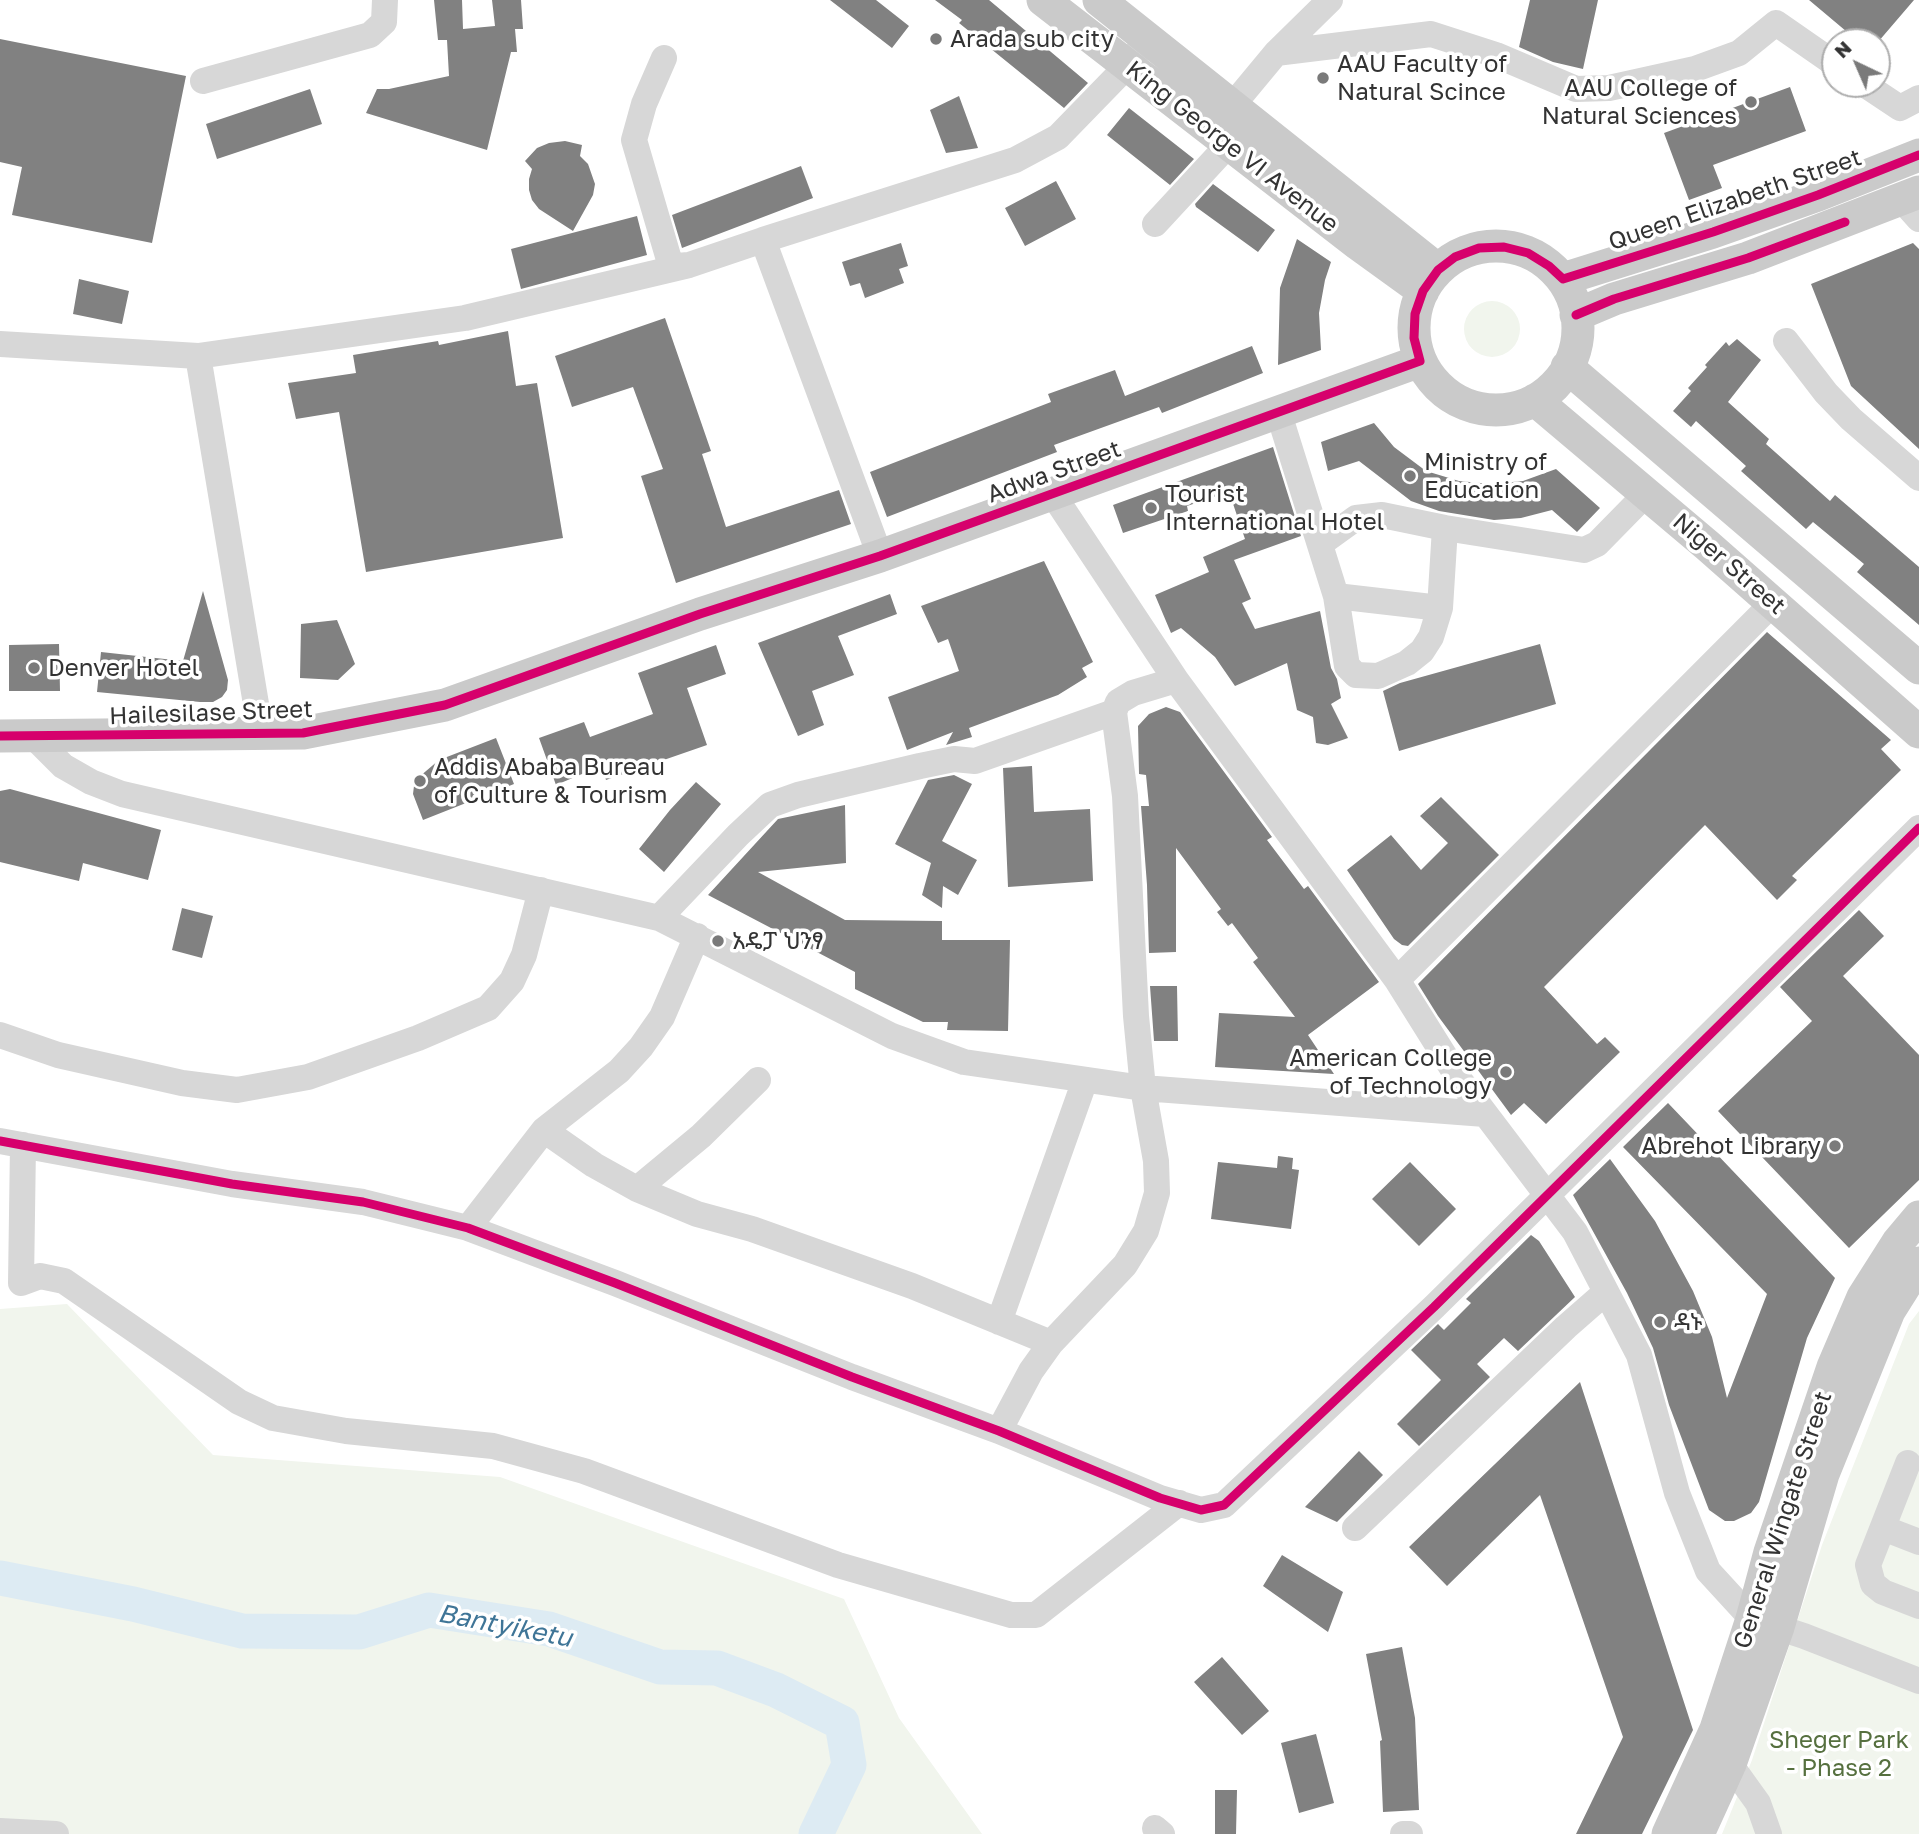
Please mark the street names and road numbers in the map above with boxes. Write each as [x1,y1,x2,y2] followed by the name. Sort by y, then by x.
[1120,55,1344,239] street label: King George VI Avenue
[1605,143,1865,257] street label: Queen Elizabeth Street
[983,434,1125,510] street label: Adwa Street
[1667,507,1791,621] street label: Niger Street
[109,695,313,731] street label: Hailesilase Street
[1728,1388,1838,1652] street label: General Wingate Street

